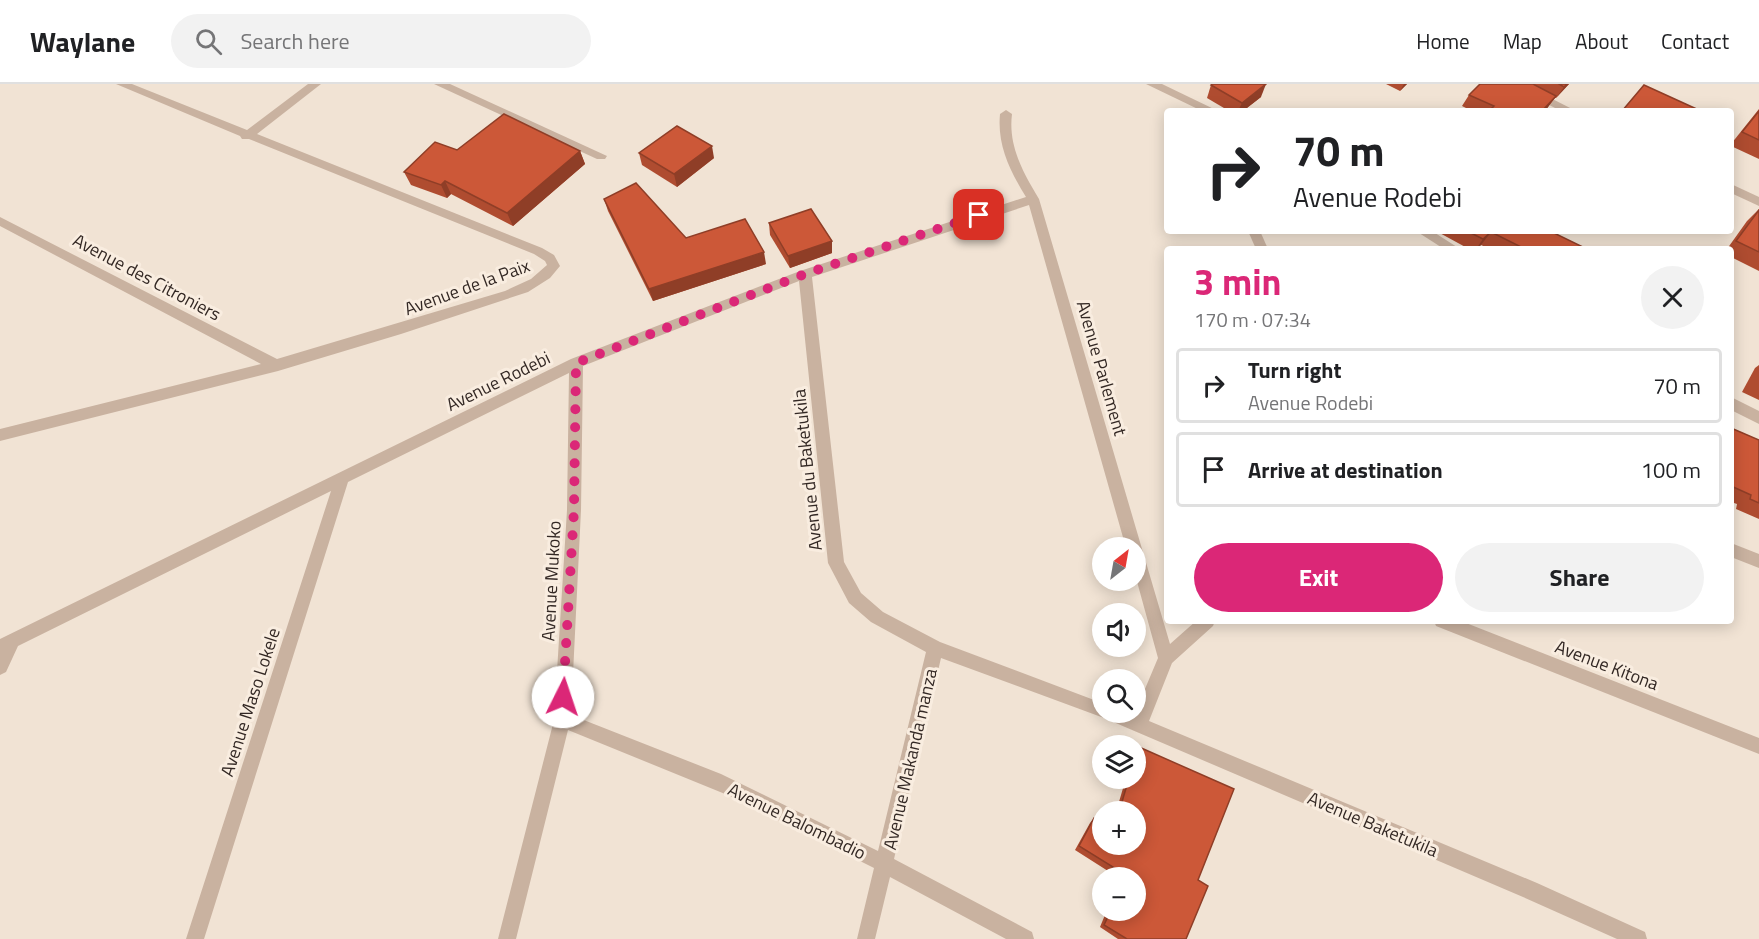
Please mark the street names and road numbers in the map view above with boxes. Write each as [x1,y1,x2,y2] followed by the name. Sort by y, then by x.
[68,227,226,327] street label: Avenue des Citroniers
[401,252,533,322] street label: Avenue de la Paix
[1070,297,1134,439] street label: Avenue Parlement
[441,344,555,418] street label: Avenue Rodebi
[785,388,829,552] street label: Avenue du Baketukila
[534,520,568,642] street label: Avenue Mukoko
[213,624,287,780] street label: Avenue Maso Lokele
[1551,633,1663,697] street label: Avenue Kitona
[876,666,944,852] street label: Avenue Makanda manza
[723,776,871,866] street label: Avenue Balombadio
[1304,784,1442,864] street label: Avenue Baketukila

